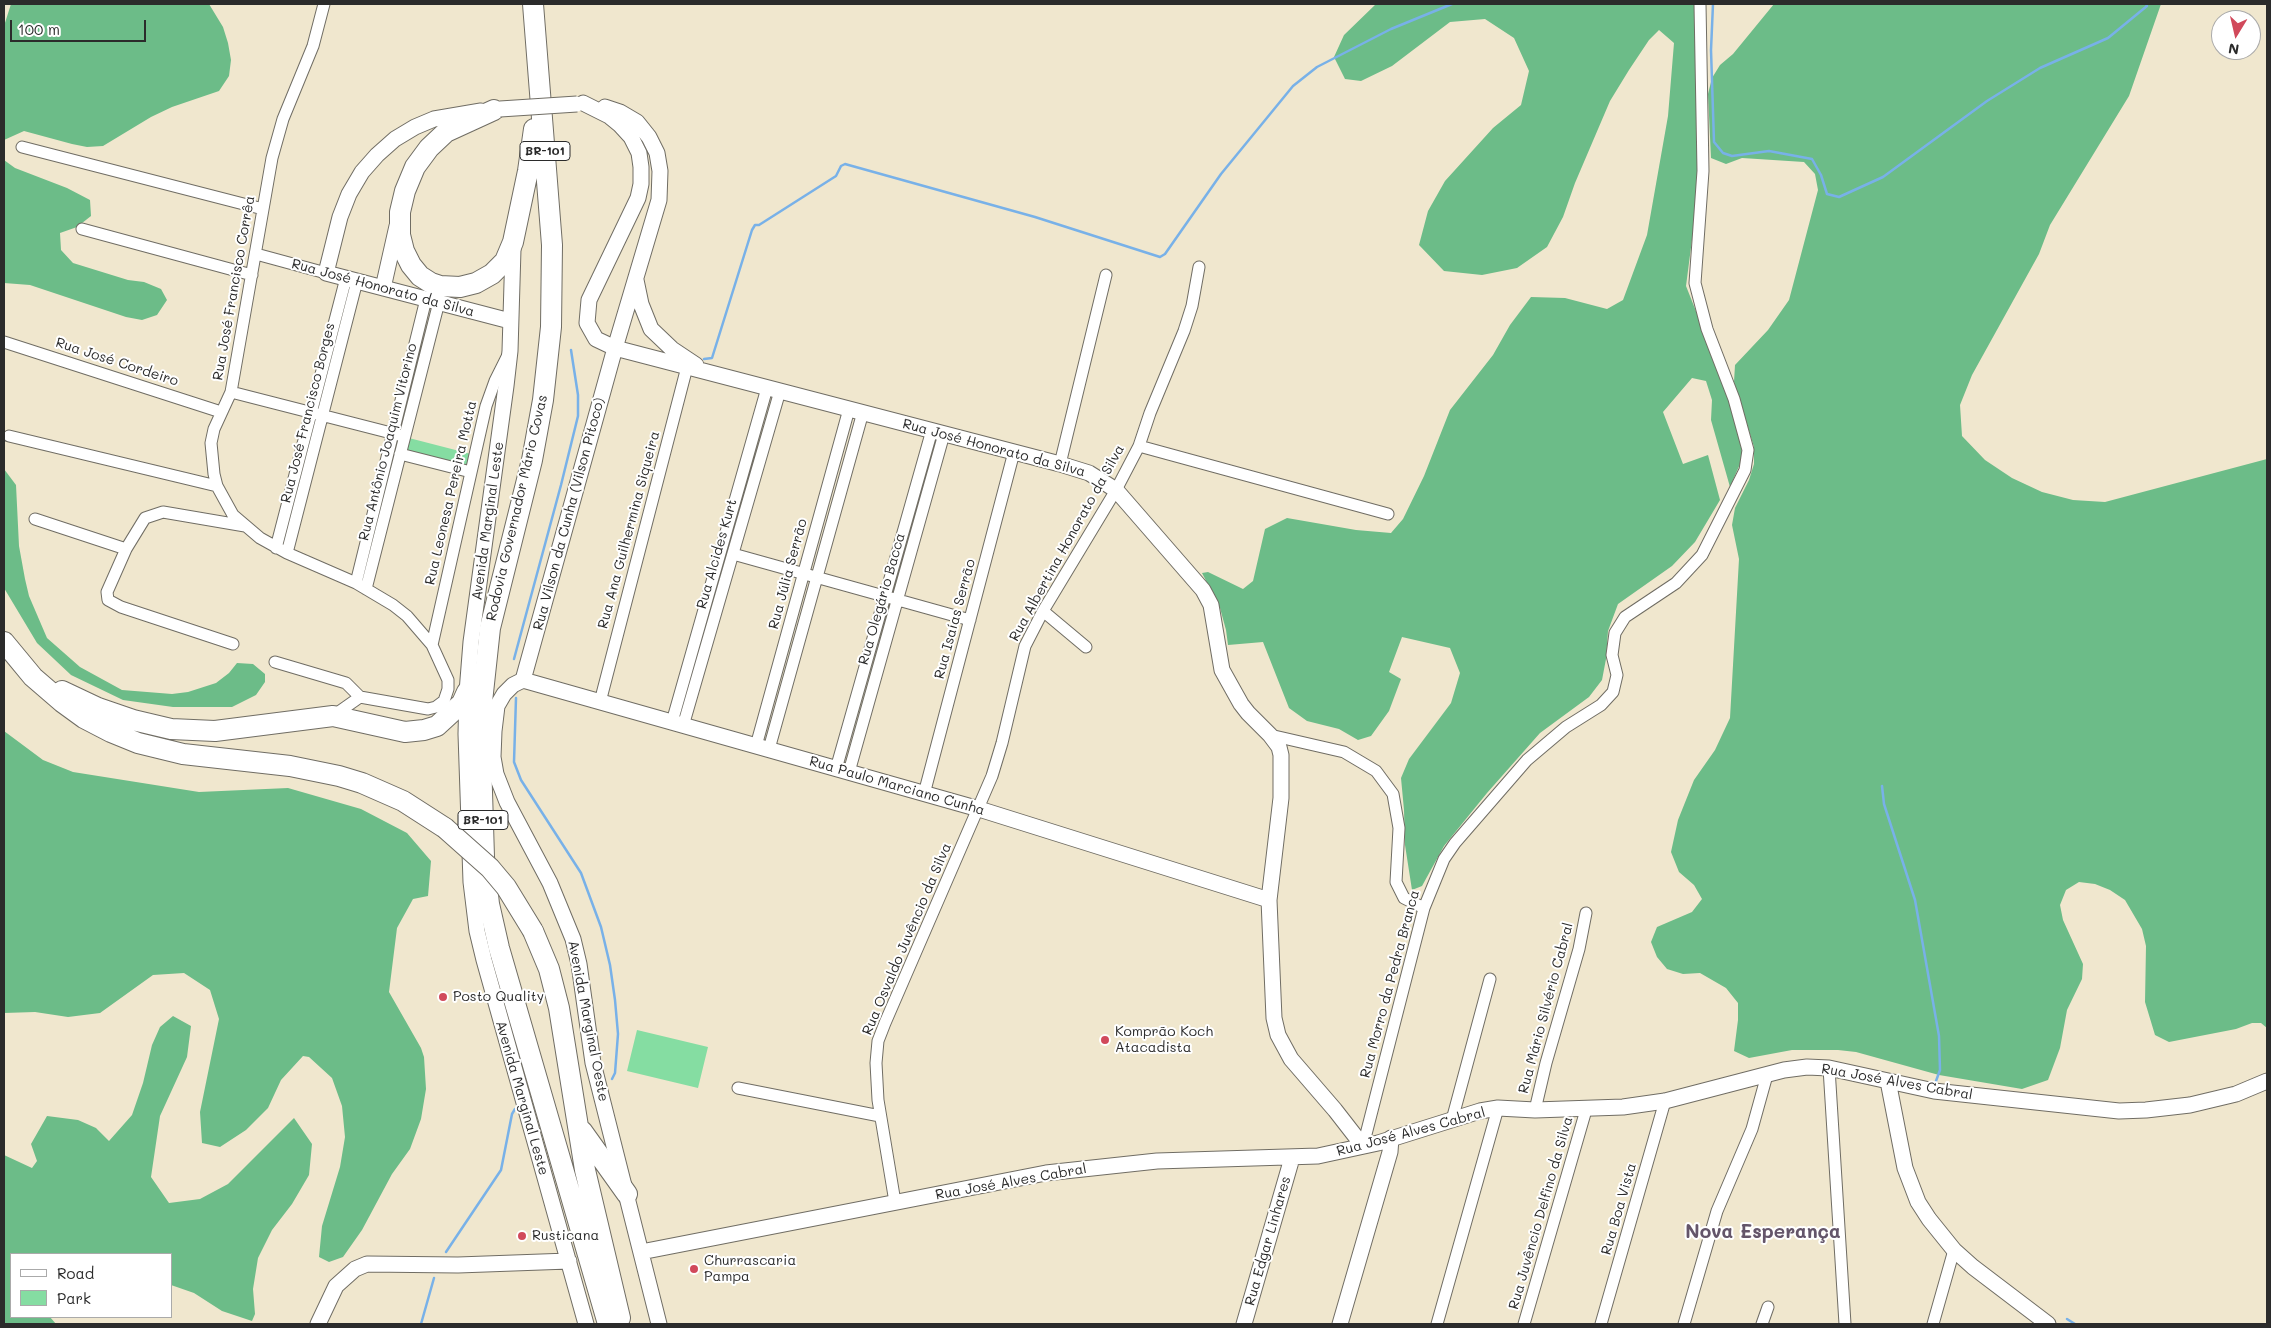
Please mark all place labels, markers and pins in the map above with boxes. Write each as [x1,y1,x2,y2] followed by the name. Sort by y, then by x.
[453,989,544,1005] place label: Posto Quality
[437,991,449,1003] marker: Posto Quality
[1115,1024,1213,1056] place label: Komprão Koch Atacadista
[1099,1034,1111,1046] marker: Komprão Koch Atacadista
[532,1228,599,1244] place label: Rusticana
[516,1230,528,1242] marker: Rusticana
[704,1253,796,1285] place label: Churrascaria Pampa
[688,1263,700,1275] marker: Churrascaria Pampa

